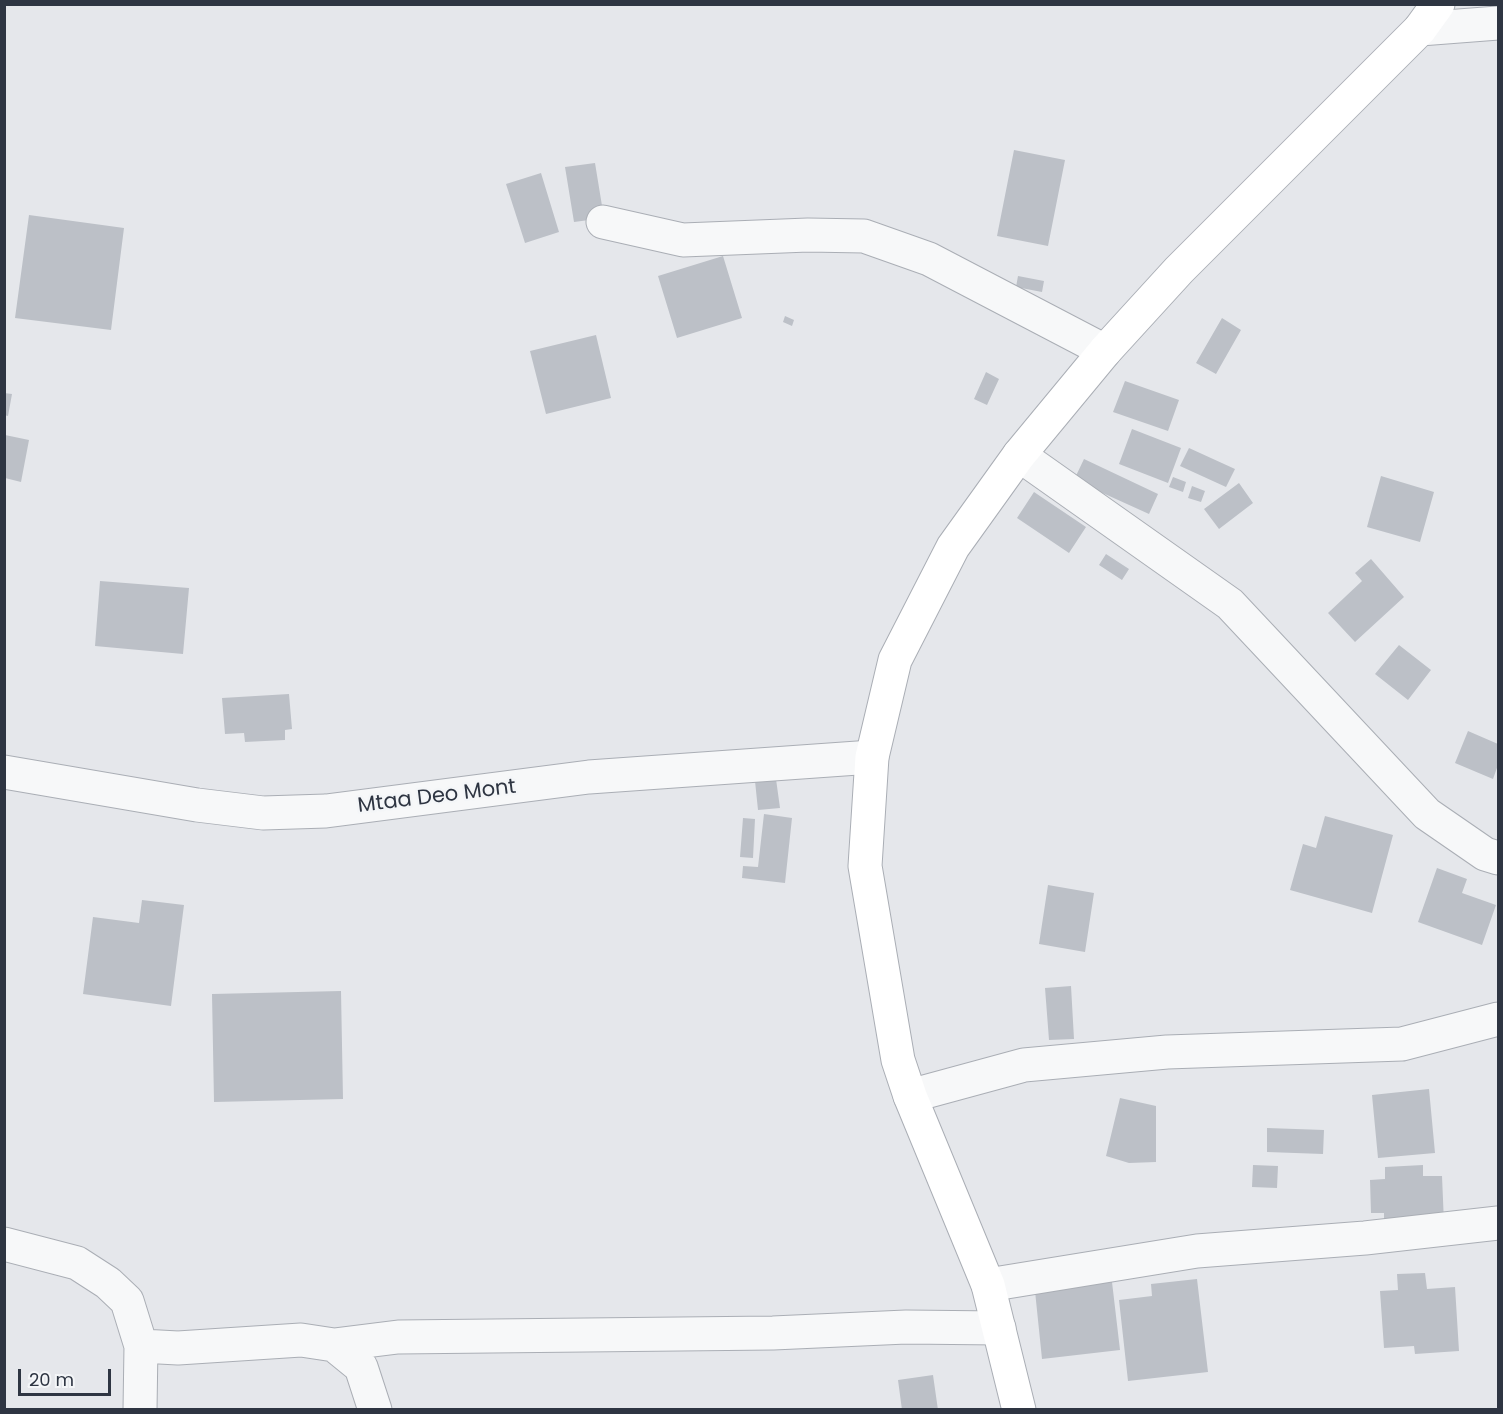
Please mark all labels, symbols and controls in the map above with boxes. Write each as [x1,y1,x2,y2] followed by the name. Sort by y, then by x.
[356,775,518,819] street label: Mtaa Deo Mont
[21,1357,114,1395] scale bar
[29,1367,74,1392] text: 20 m

